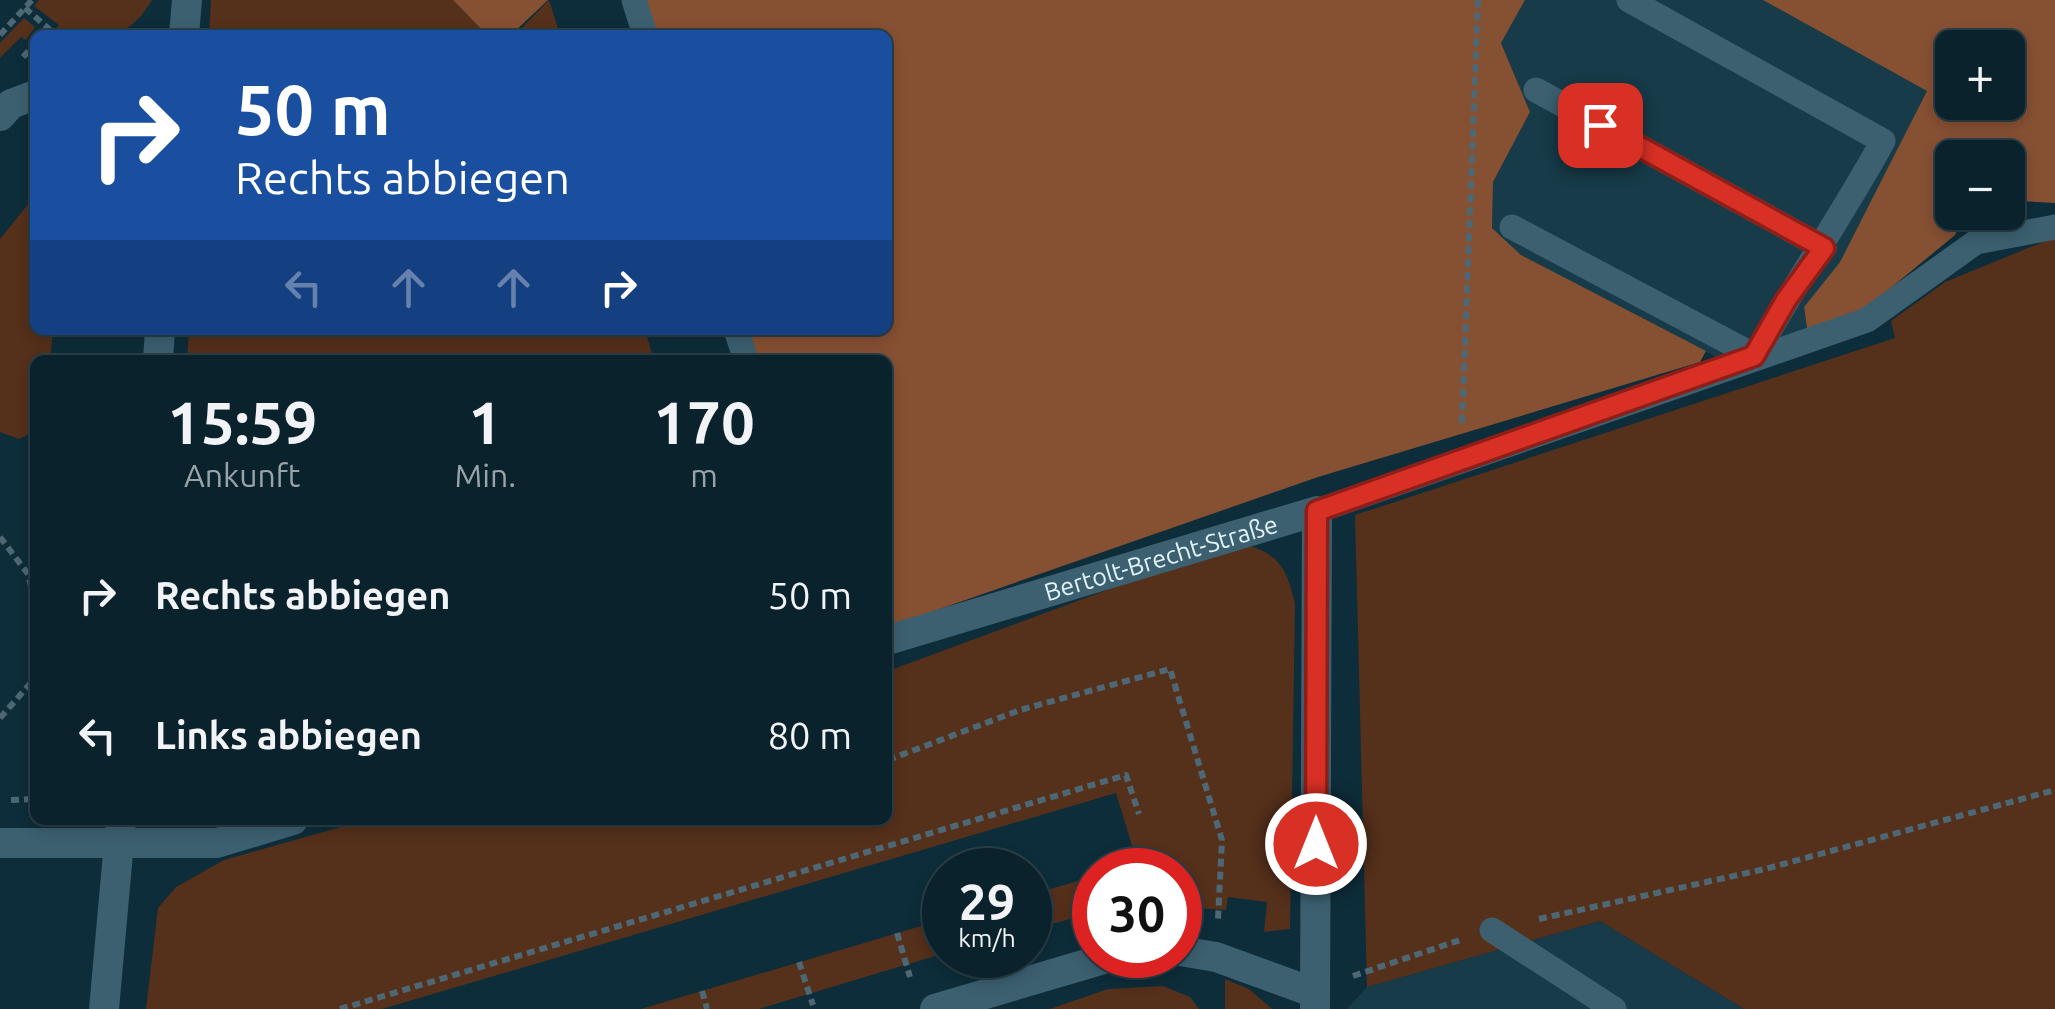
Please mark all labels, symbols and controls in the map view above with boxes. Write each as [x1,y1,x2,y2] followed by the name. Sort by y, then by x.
[1935,30,2025,230] map controls
[1935,30,2025,120] button: +
[70,70,200,200] icon: right
[235,70,391,148] text: 50 m
[1558,83,1643,168] pin
[1573,98,1628,153] icon: arrive
[1935,140,2025,230] button: −
[235,152,570,203] text: Rechts abbiegen
[276,260,331,315] icon: left
[381,260,436,315] icon: ahead
[486,260,541,315] icon: ahead
[591,260,646,315] icon: right
[167,388,317,455] text: 15:59
[468,388,502,455] text: 1
[653,388,755,455] text: 170
[184,457,300,493] text: Ankunft
[454,457,516,493] text: Min.
[690,457,718,493] text: m
[1041,510,1281,606] street label: Bertolt-Brecht-Straße
[70,568,125,623] icon: right
[155,574,450,616] text: Rechts abbiegen
[768,574,852,616] text: 50 m
[70,708,125,763] icon: left
[155,714,422,756] text: Links abbiegen
[768,714,852,756] text: 80 m
[1264,792,1368,896] position arrow
[1072,848,1202,978] speed limit sign: 30
[959,873,1015,929] text: 29
[958,924,1016,952] text: km/h

